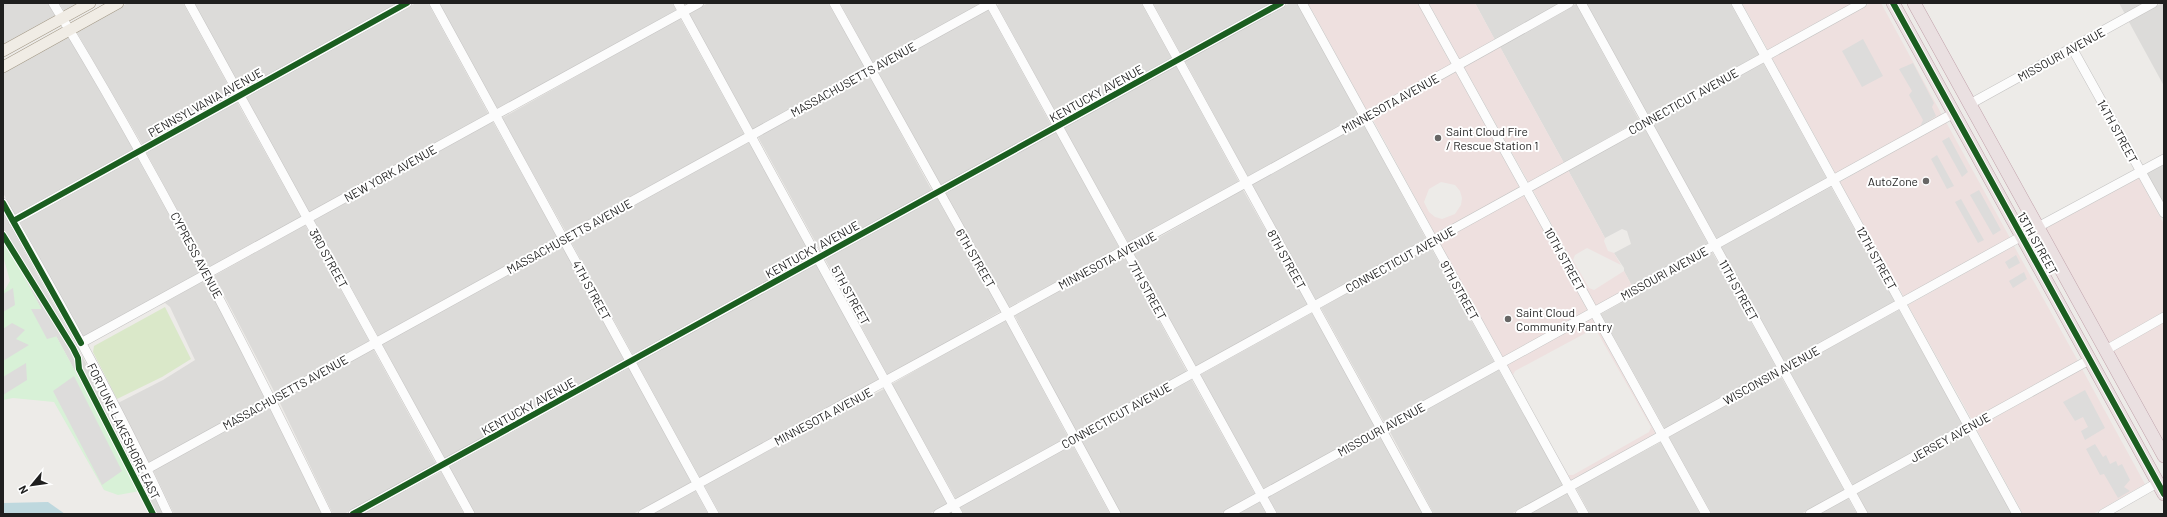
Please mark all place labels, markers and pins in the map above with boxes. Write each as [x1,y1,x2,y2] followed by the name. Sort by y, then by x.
[1446,124,1539,152] place label: Saint Cloud Fire / Rescue Station 1
[1433,133,1443,143] marker: Saint Cloud Fire / Rescue Station 1
[1868,174,1918,188] place label: AutoZone
[1921,176,1931,186] marker: AutoZone
[1516,305,1613,333] place label: Saint Cloud Community Pantry
[1503,314,1513,324] marker: Saint Cloud Community Pantry

